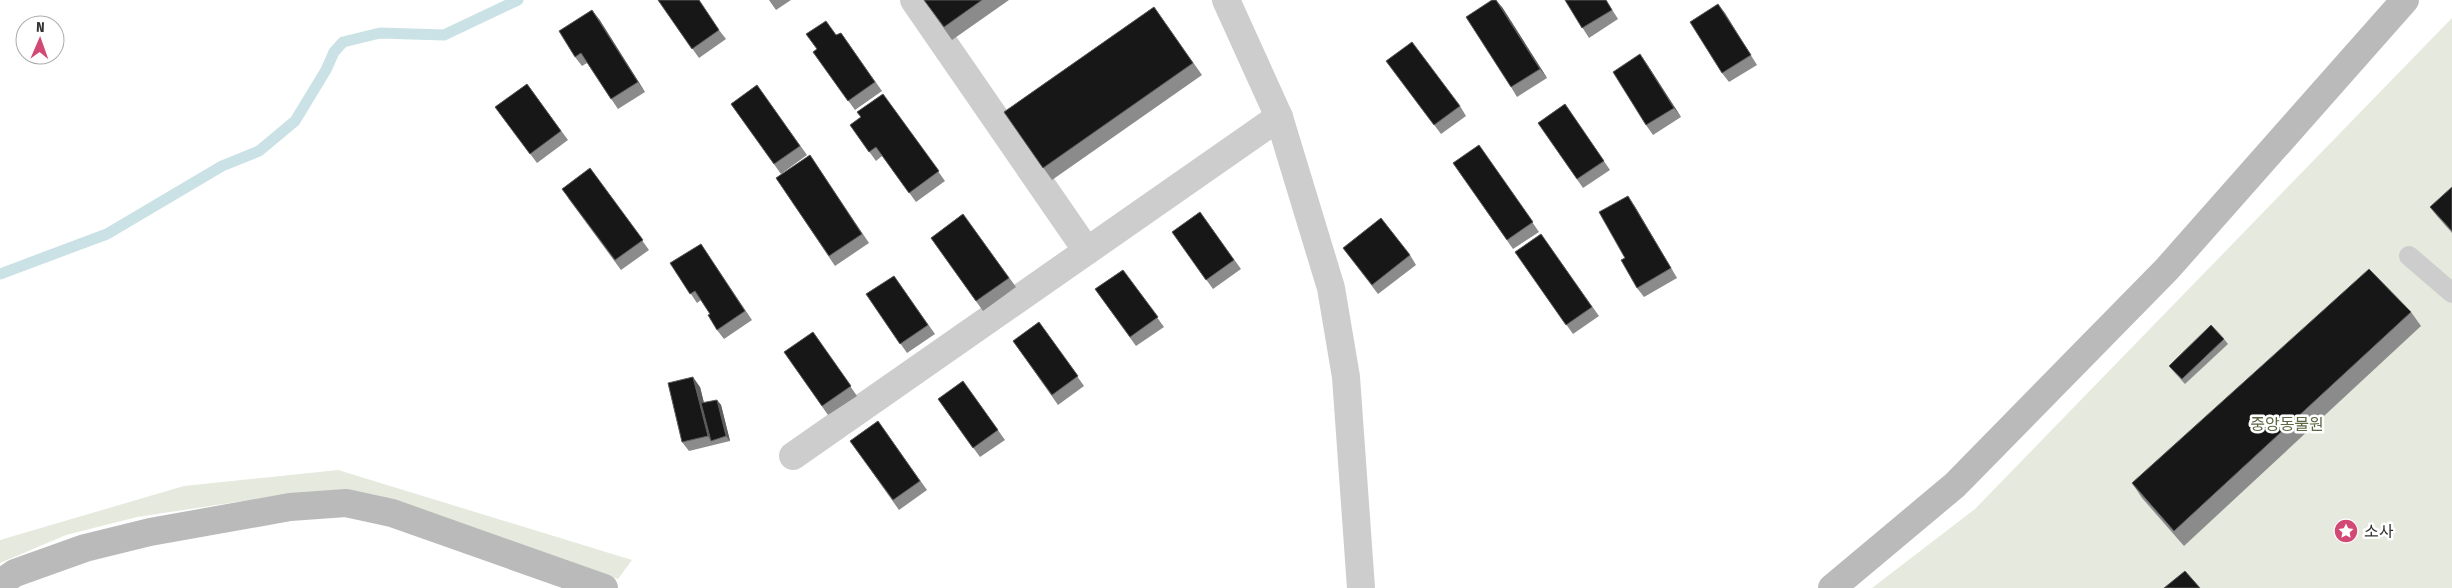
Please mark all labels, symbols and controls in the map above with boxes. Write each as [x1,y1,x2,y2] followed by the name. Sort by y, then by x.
[15,15,65,65] north arrow
[36,19,45,36] text: N
[2250,415,2324,434] park label: 중앙동물원
[2333,518,2359,544] place icon: 소사
[2364,522,2394,541] place label: 소사

